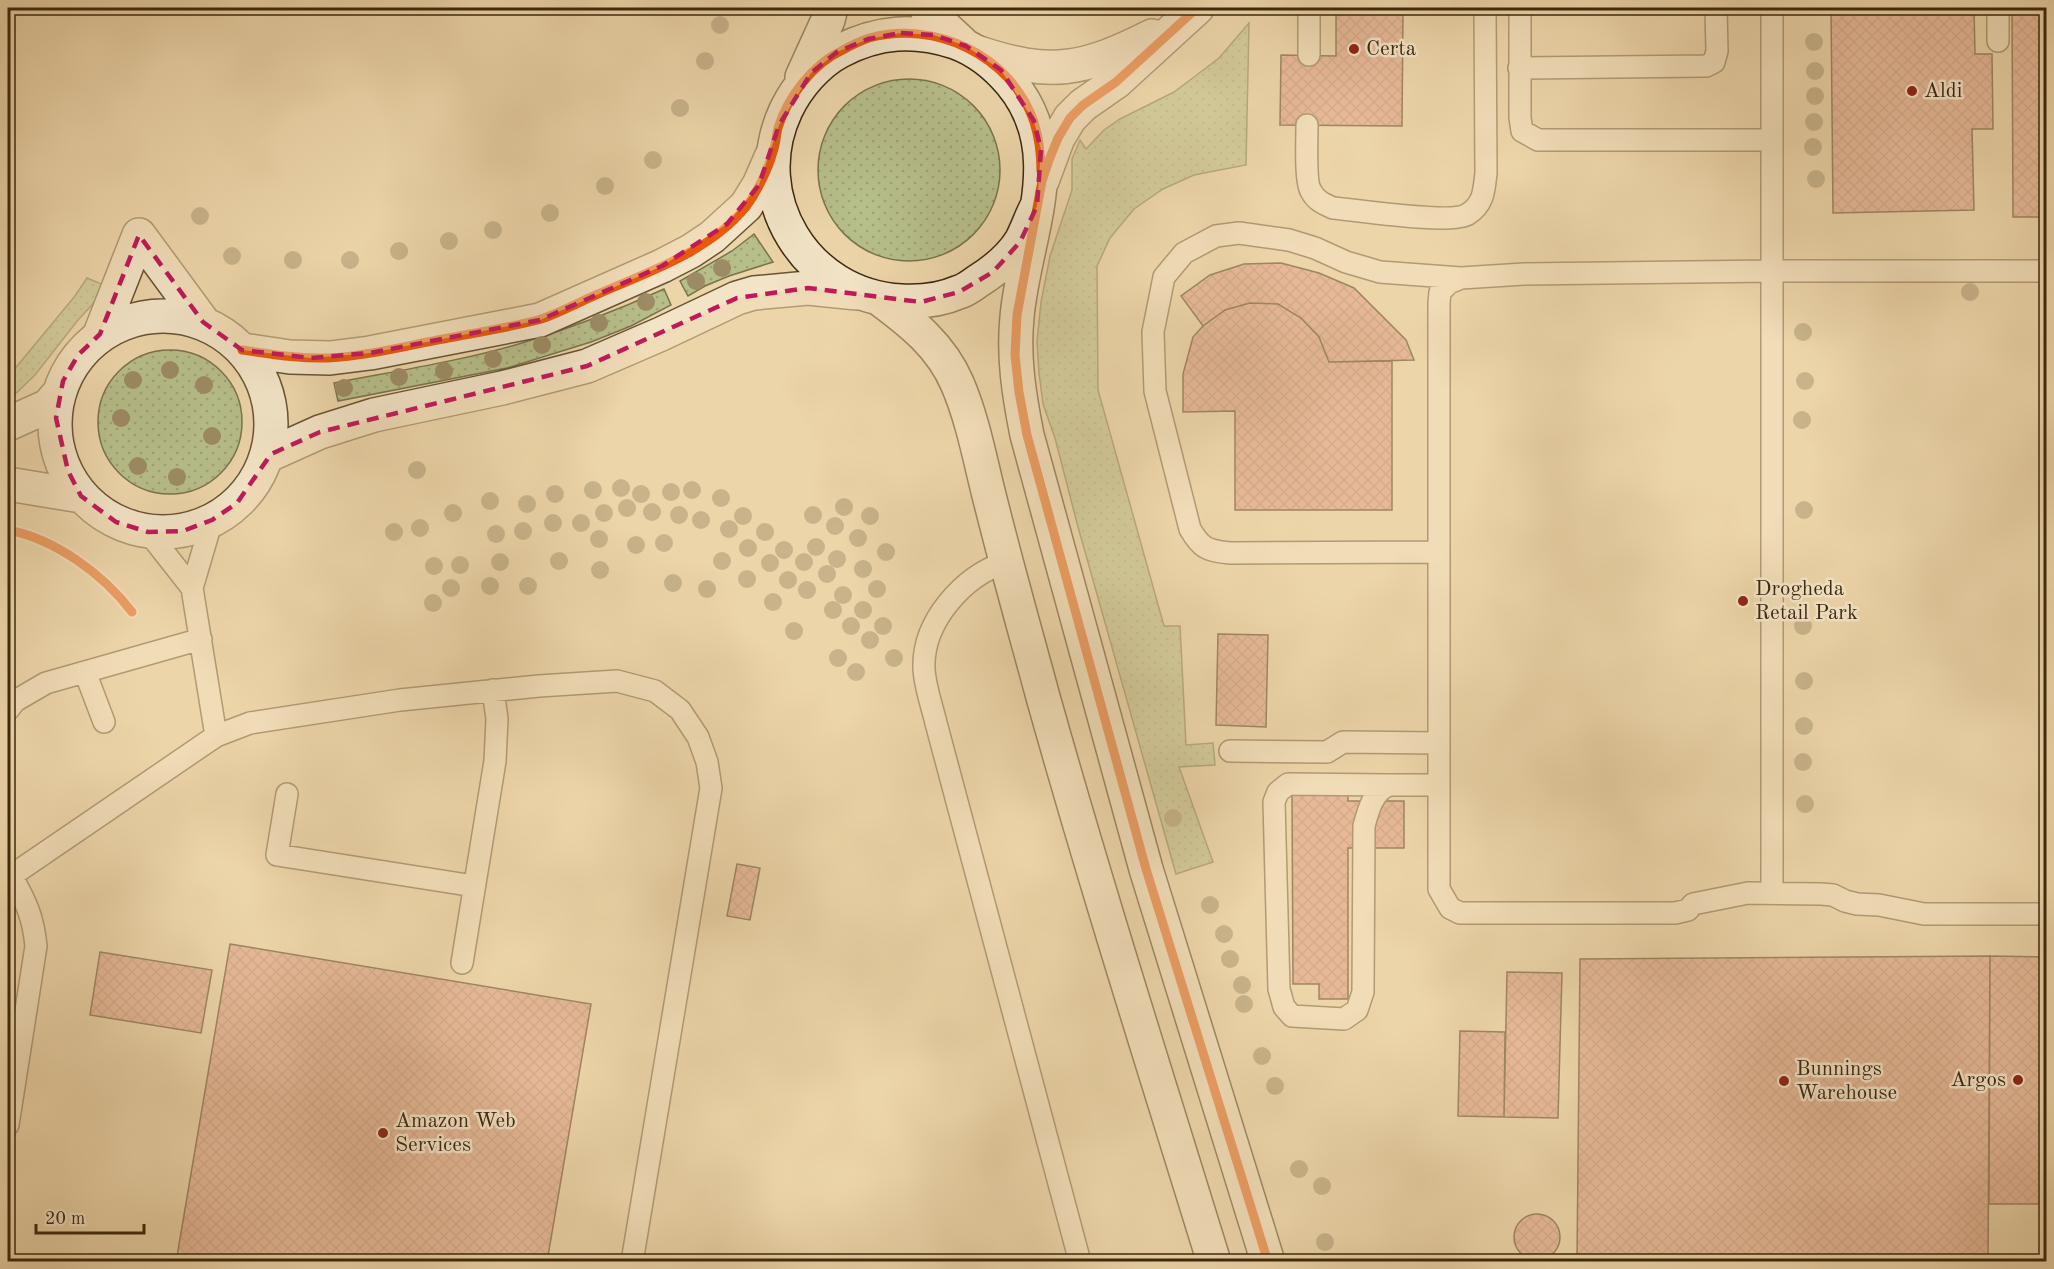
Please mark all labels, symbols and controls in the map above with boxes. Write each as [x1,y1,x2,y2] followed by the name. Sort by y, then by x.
[1366,39,1416,60] place label: Certa
[1347,42,1361,56] marker: Certa
[1924,81,1962,102] place label: Aldi
[1905,84,1919,98] marker: Aldi
[1755,579,1858,624] place label: Drogheda Retail Park
[1736,594,1750,608] marker: Drogheda Retail Park
[1796,1059,1897,1104] place label: Bunnings Warehouse
[1950,1070,2006,1091] place label: Argos
[2011,1073,2025,1087] marker: Argos
[1777,1074,1791,1088] marker: Bunnings Warehouse
[395,1111,516,1156] place label: Amazon Web Services
[376,1126,390,1140] marker: Amazon Web Services
[36,1197,144,1235] scale bar
[45,1210,85,1228] text: 20 m

